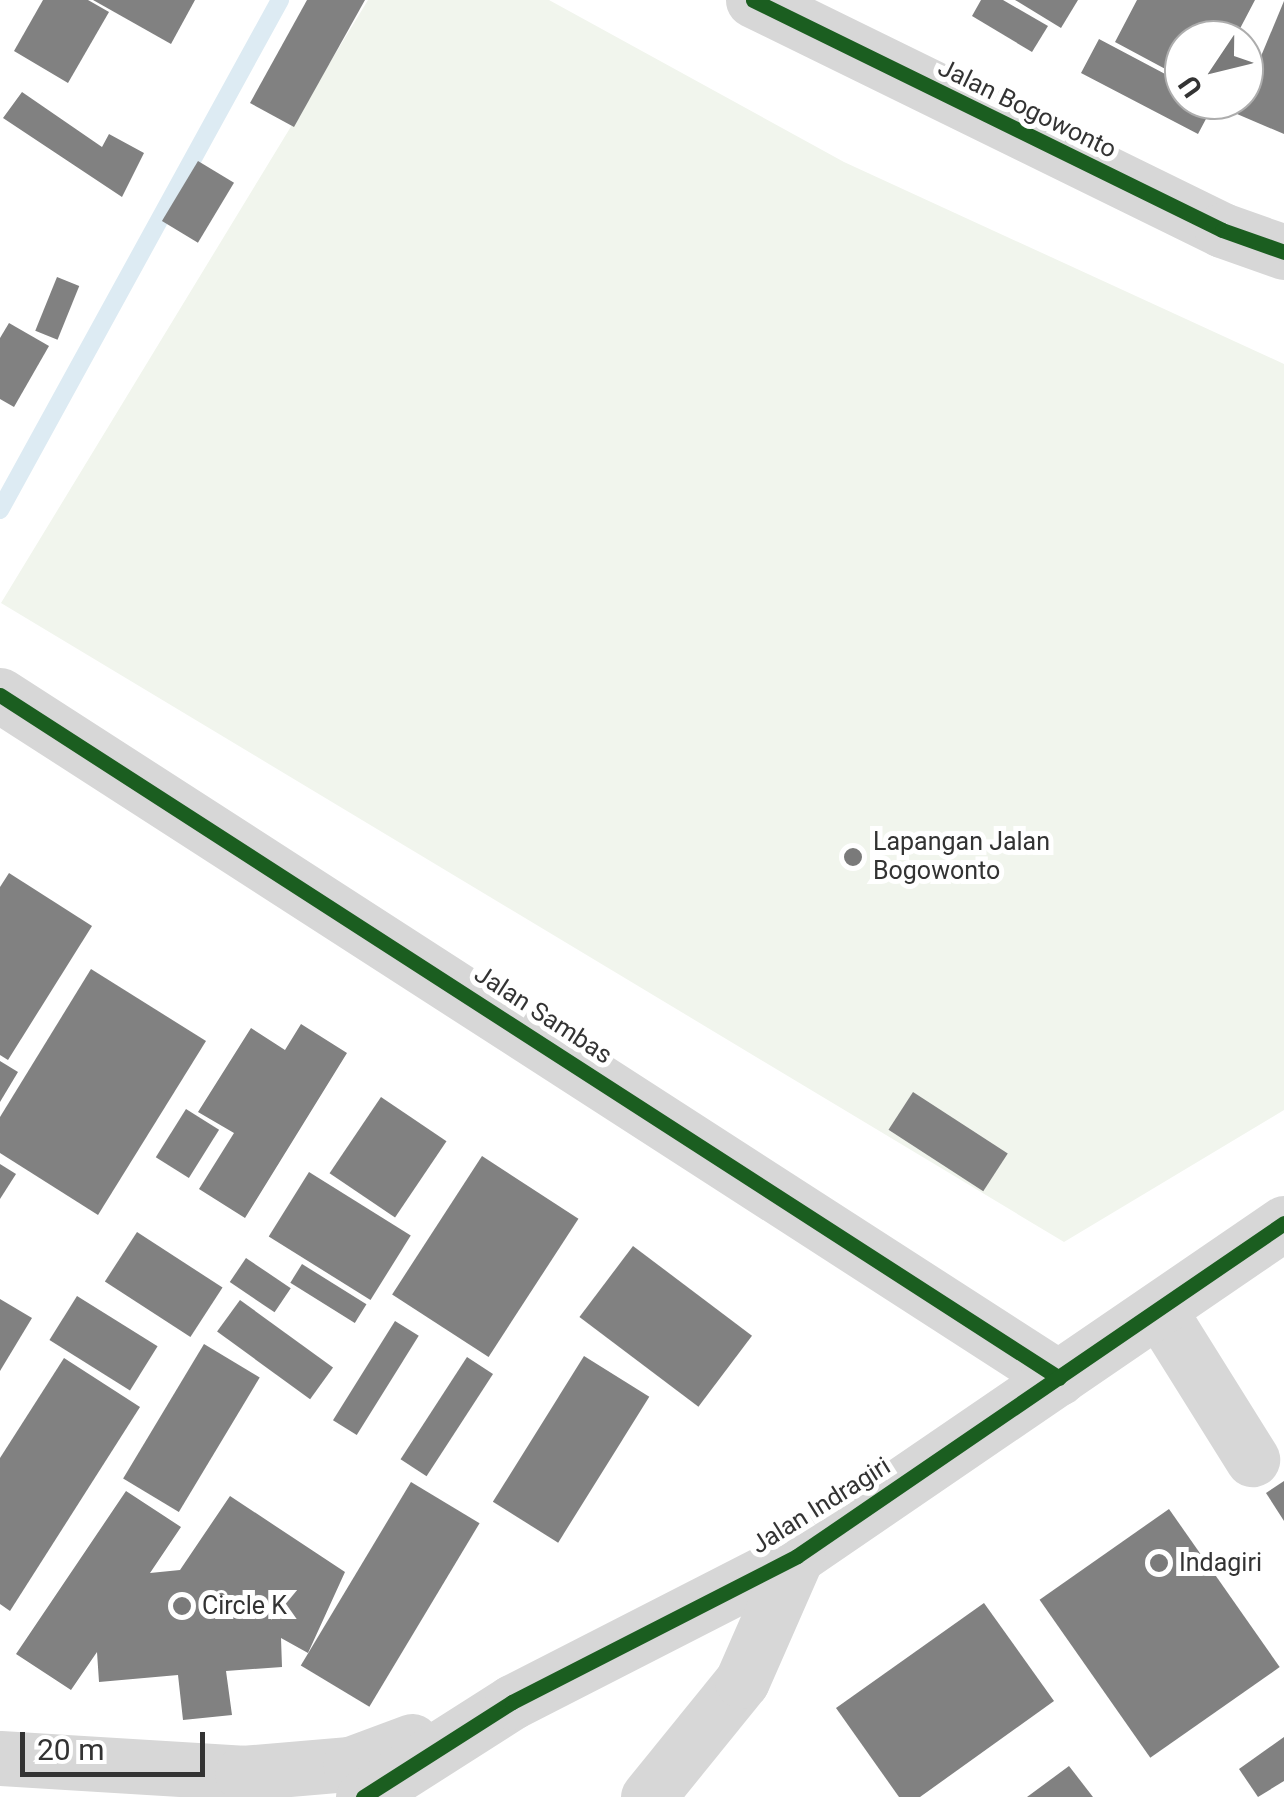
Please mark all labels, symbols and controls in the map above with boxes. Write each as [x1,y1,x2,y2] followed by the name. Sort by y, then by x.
[1164,20,1264,120] north arrow
[933,53,1121,165] street label: Jalan Bogowonto
[1172,69,1209,103] text: U
[873,828,1050,887] place label: Lapangan Jalan Bogowonto
[842,846,864,868] marker: Lapangan Jalan Bogowonto
[469,959,617,1071] street label: Jalan Sambas
[746,1451,896,1561] street label: Jalan Indragiri
[1179,1548,1262,1578] place label: Indagiri
[1148,1552,1170,1574] marker: Indagiri
[202,1591,287,1621] place label: Circle K
[171,1595,193,1617] marker: Circle K
[25,1712,210,1774] scale bar
[37,1732,104,1767] text: 20 m

